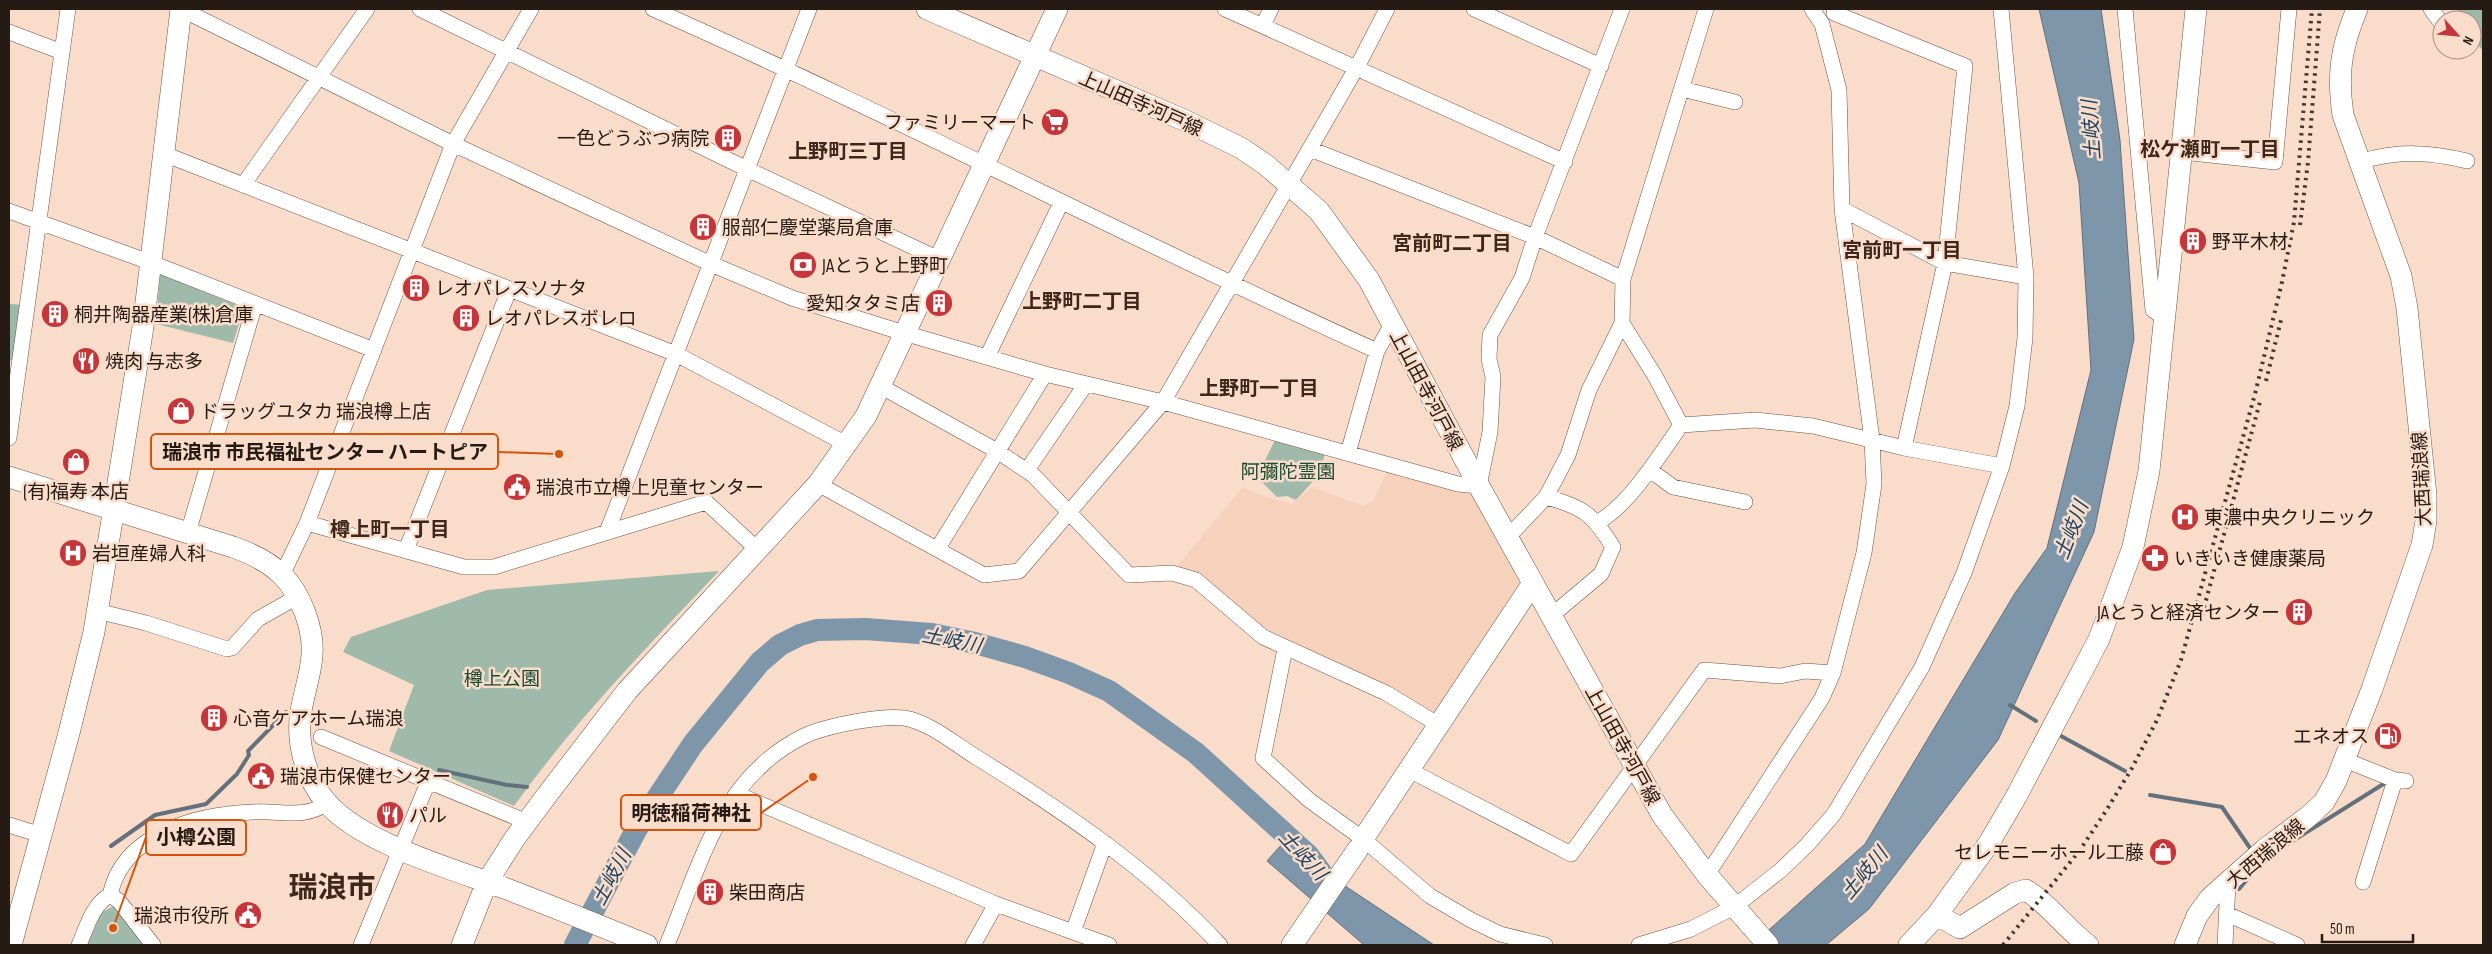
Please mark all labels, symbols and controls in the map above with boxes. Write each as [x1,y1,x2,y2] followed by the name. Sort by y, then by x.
[2432,10,2482,60] north arrow
[2459,33,2477,48] text: N
[1075,67,1206,142] street label: 上山田寺河戸線
[2078,97,2106,161] water label: 土岐川
[1040,107,1070,137] supermarket icon: ファミリーマート
[884,112,1036,135] place label: ファミリーマート
[713,123,743,153] building icon: 一色どうぶつ病院
[557,128,709,151] place label: 一色どうぶつ病院
[2140,138,2280,162] district label: 松ケ瀬町一丁目
[788,140,908,164] district label: 上野町三丁目
[688,212,718,242] building icon: 服部仁慶堂薬局倉庫
[722,217,893,240] place label: 服部仁慶堂薬局倉庫
[2178,226,2208,256] building icon: 野平木材
[2212,231,2288,254] place label: 野平木材
[1392,232,1512,256] district label: 宮前町二丁目
[1842,239,1962,263] district label: 宮前町一丁目
[788,250,818,280] bank icon: JAとうと上野町
[821,255,948,278] place label: JAとうと上野町
[401,273,431,303] building icon: レオパレスソナタ
[435,278,587,301] place label: レオパレスソナタ
[924,288,954,318] building icon: 愛知タタミ店
[1022,290,1142,314] district label: 上野町二丁目
[806,293,920,316] place label: 愛知タタミ店
[40,299,70,329] building icon: 桐井陶器産業(株)倉庫
[451,303,481,333] building icon: レオパレスボレロ
[74,304,253,327] place label: 桐井陶器産業(株)倉庫
[485,308,637,331] place label: レオパレスボレロ
[1384,327,1467,455] street label: 上山田寺河戸線
[71,346,101,376] restaurant icon: 焼肉 与志多
[105,351,203,374] place label: 焼肉 与志多
[1199,377,1319,401] district label: 上野町一丁目
[166,396,196,426] shop icon: ドラッグユタカ 瑞浪樽上店
[200,401,431,424] place label: ドラッグユタカ 瑞浪樽上店
[2409,431,2436,527] street label: 大西瑞浪線
[151,434,498,469] callout: 瑞浪市 市民福祉センター ハートピア
[162,441,488,465] text: 瑞浪市 市民福祉センター ハートピア
[61,447,91,477] shop icon: (有)福寿 本店
[1240,461,1336,484] park label: 阿彌陀霊園
[502,472,532,502] public building icon: 瑞浪市立樽上児童センター
[536,477,764,500] place label: 瑞浪市立樽上児童センター
[23,481,129,504] place label: (有)福寿 本店
[2050,496,2095,563] water label: 土岐川
[2170,502,2200,532] hospital icon: 東濃中央クリニック
[2204,507,2375,530] place label: 東濃中央クリニック
[330,518,450,542] district label: 樽上町一丁目
[58,538,88,568] hospital icon: 岩垣産婦人科
[92,543,206,566] place label: 岩垣産婦人科
[2140,543,2170,573] pharmacy icon: いきいき健康薬局
[2174,548,2326,571] place label: いきいき健康薬局
[2284,597,2314,627] building icon: JAとうと経済センター
[2096,602,2280,625] place label: JAとうと経済センター
[920,623,986,659] water label: 土岐川
[464,668,540,691] park label: 樽上公園
[1579,682,1664,809] street label: 上山田寺河戸線
[199,703,229,733] building icon: 心音ケアホーム瑞浪
[233,708,403,731] place label: 心音ケアホーム瑞浪
[2373,721,2403,751] fuel station icon: エネオス
[2293,726,2369,749] place label: エネオス
[246,761,276,791] public building icon: 瑞浪市保健センター
[280,766,451,789] place label: 瑞浪市保健センター
[621,795,761,830] callout: 明徳稲荷神社
[375,800,405,830] restaurant icon: パル
[631,802,751,826] text: 明徳稲荷神社
[409,805,447,828] place label: パル
[2222,815,2310,893] street label: 大西瑞浪線
[146,820,246,855] callout: 小樽公園
[156,826,236,850] text: 小樽公園
[1273,826,1333,887] water label: 土岐川
[2148,837,2178,867] shop icon: セレモニーホール工藤
[1836,841,1895,904] water label: 土岐川
[1954,842,2144,865] place label: セレモニーホール工藤
[587,844,638,910] water label: 土岐川
[288,871,376,906] district label: 瑞浪市
[695,877,725,907] building icon: 柴田商店
[729,882,805,905] place label: 柴田商店
[233,900,263,930] public building icon: 瑞浪市役所
[134,905,229,928] place label: 瑞浪市役所
[2322,912,2413,944] scale bar
[2330,920,2355,939] text: 50 m

